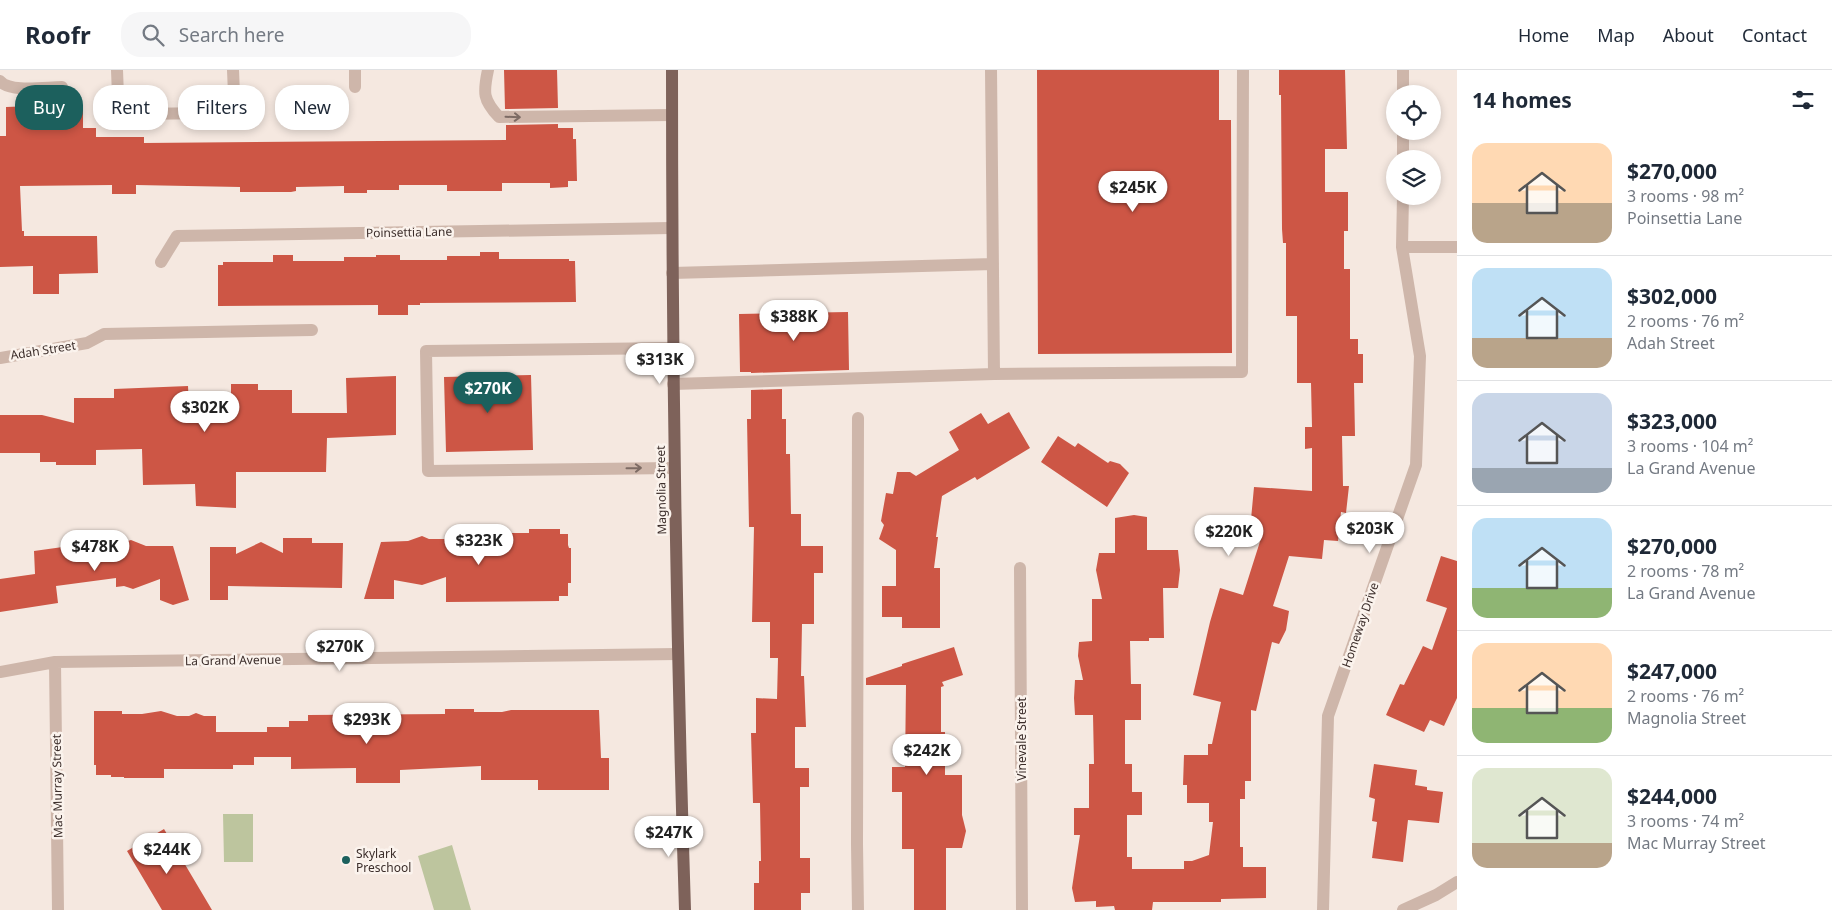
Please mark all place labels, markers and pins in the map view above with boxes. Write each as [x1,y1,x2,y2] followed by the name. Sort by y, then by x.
[1098,170,1168,213] pin: $245K
[759,300,829,342] pin: $388K
[625,342,695,385] pin: $313K
[453,372,523,414] pin: $270K
[170,390,240,433] pin: $302K
[1335,512,1405,554] pin: $203K
[1194,514,1264,557] pin: $220K
[444,524,514,566] pin: $323K
[60,530,130,572] pin: $478K
[305,630,375,672] pin: $270K
[332,702,402,745] pin: $293K
[892,734,962,776] pin: $242K
[634,816,704,858] pin: $247K
[132,832,202,875] pin: $244K
[356,845,411,876] place label: Skylark Preschool
[340,854,352,866] marker: Skylark Preschool

